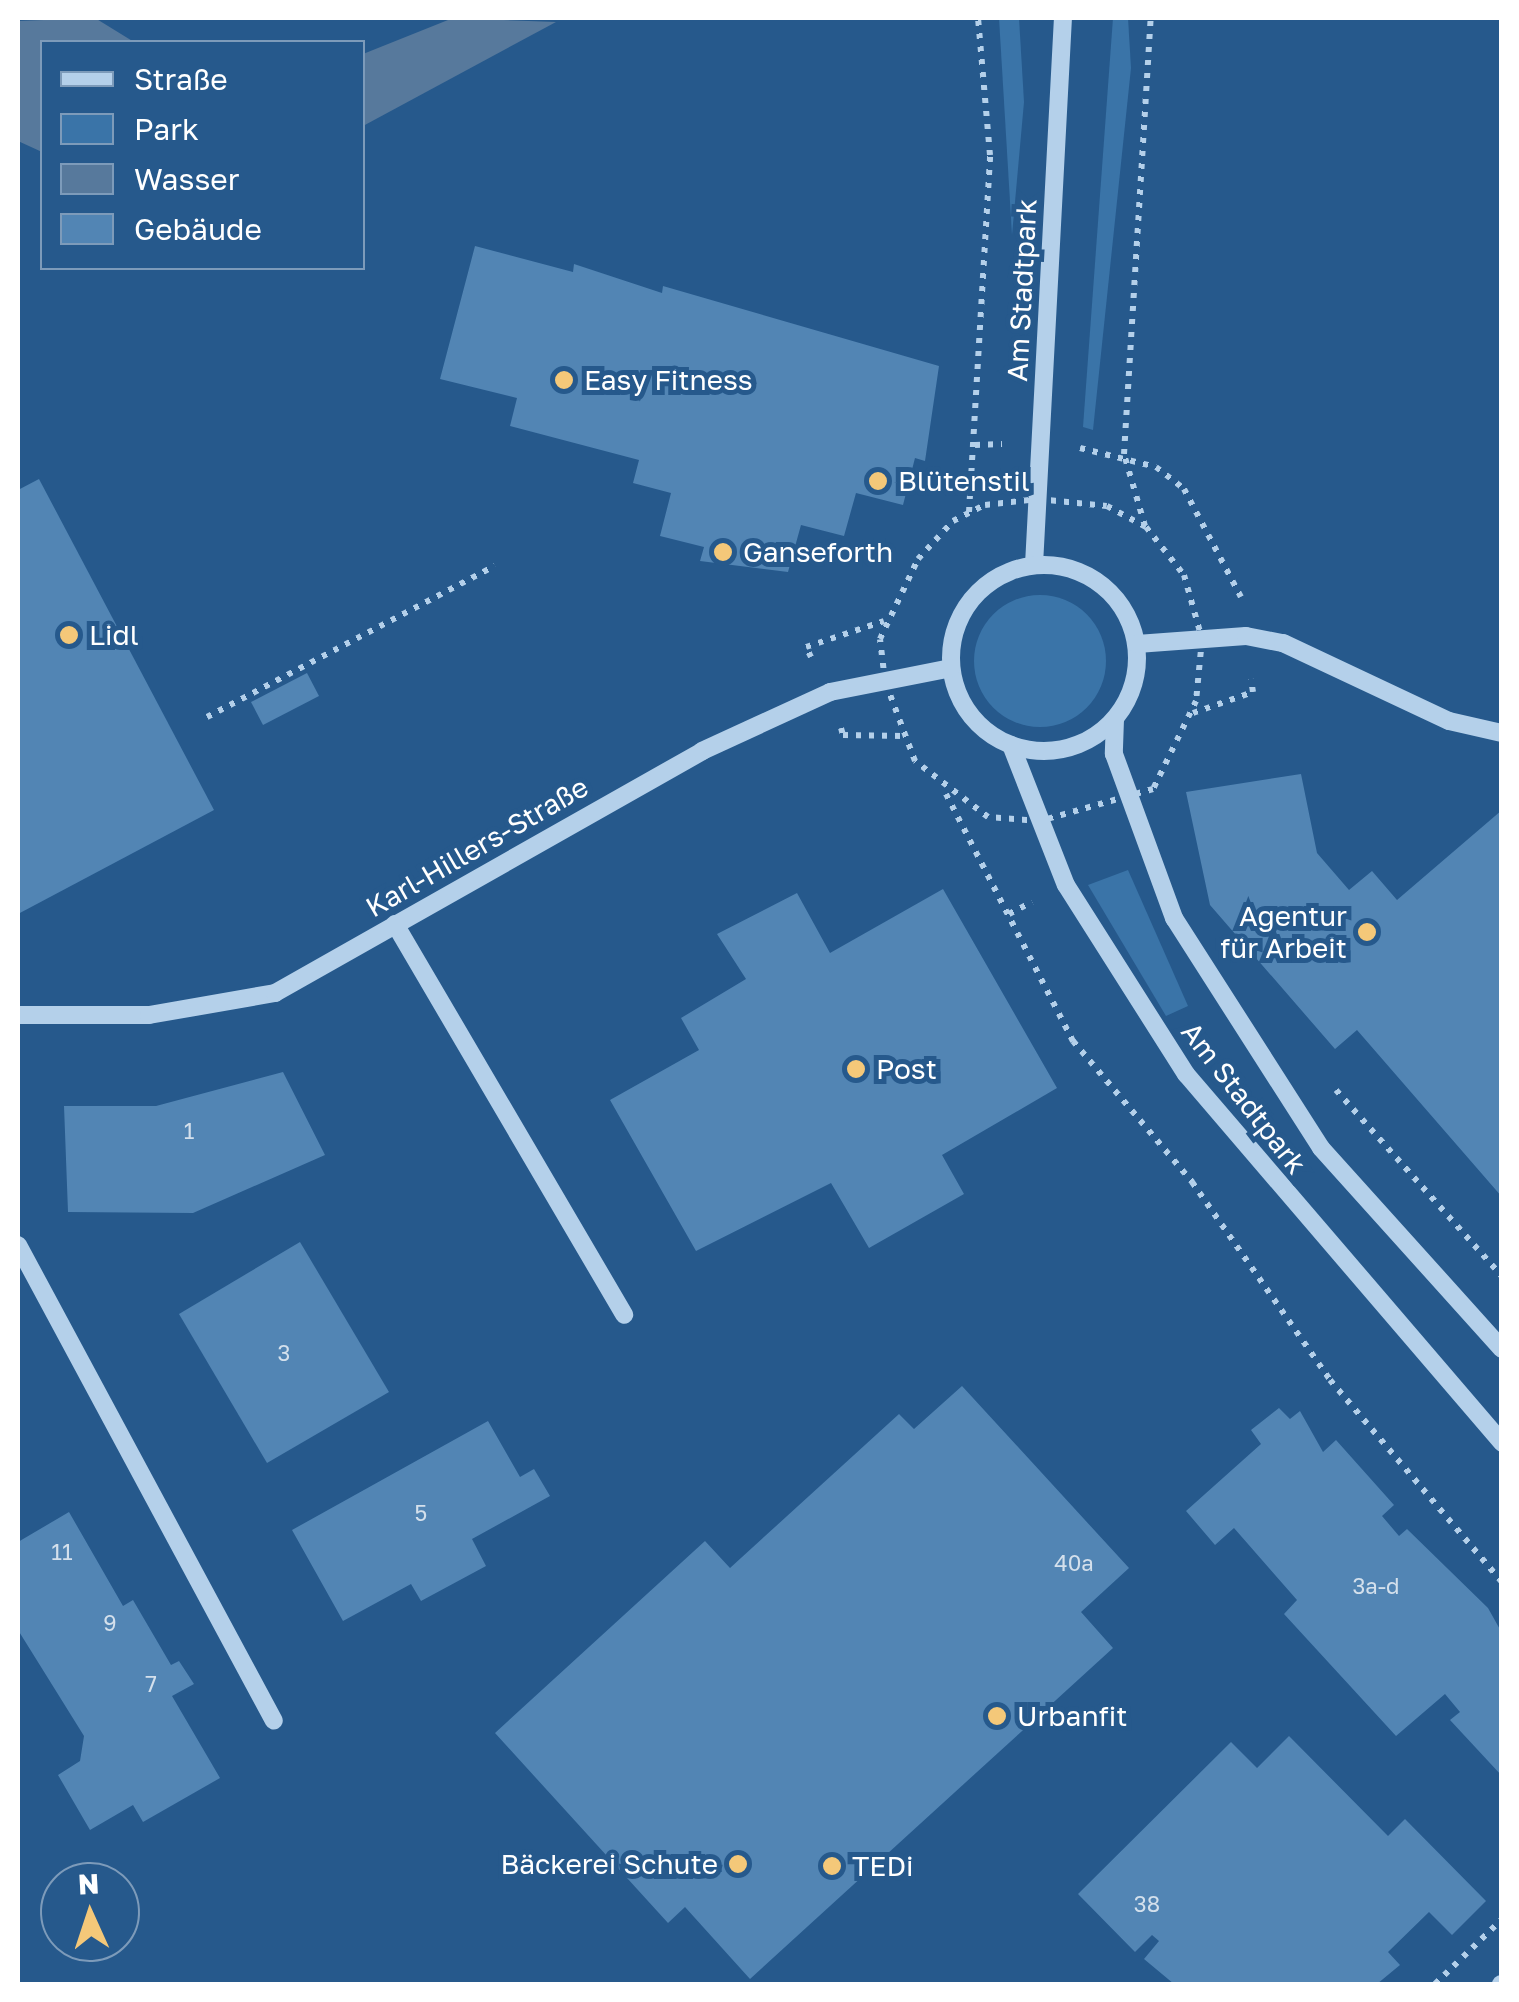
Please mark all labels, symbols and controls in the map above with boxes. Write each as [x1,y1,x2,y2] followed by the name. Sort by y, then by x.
[40,40,365,270] legend
[134,61,228,97] text: Straße
[134,111,199,147] text: Park
[134,161,239,197] text: Wasser
[1000,198,1044,382] street label: Am Stadtpark
[134,211,262,247] text: Gebäude
[584,363,753,397] place label: Easy Fitness
[553,369,575,391] marker: Easy Fitness
[898,464,1030,498] place label: Blütenstil
[867,470,889,492] marker: Blütenstil
[743,535,893,569] place label: Ganseforth
[712,541,734,563] marker: Ganseforth
[89,618,139,652] place label: Lidl
[58,624,80,646] marker: Lidl
[360,770,594,924] street label: Karl-Hillers-Straße
[1220,899,1347,965] place label: Agentur für Arbeit
[1356,921,1378,943] marker: Agentur für Arbeit
[1174,1016,1314,1180] street label: Am Stadtpark
[876,1052,937,1086] place label: Post
[845,1058,867,1080] marker: Post
[184,1118,194,1144] house number: 1
[278,1340,290,1366] house number: 3
[415,1500,427,1526] house number: 5
[51,1539,73,1565] house number: 11
[1054,1550,1094,1576] house number: 40a
[1352,1573,1400,1599] house number: 3a-d
[103,1610,117,1636] house number: 9
[145,1671,157,1697] house number: 7
[1017,1699,1128,1733] place label: Urbanfit
[986,1705,1008,1727] marker: Urbanfit
[500,1847,718,1881] place label: Bäckerei Schute
[852,1849,914,1883] place label: TEDi
[727,1853,749,1875] marker: Bäckerei Schute
[821,1855,843,1877] marker: TEDi
[40,1862,140,1962] north arrow
[77,1867,100,1901] text: N
[1134,1891,1160,1917] house number: 38

